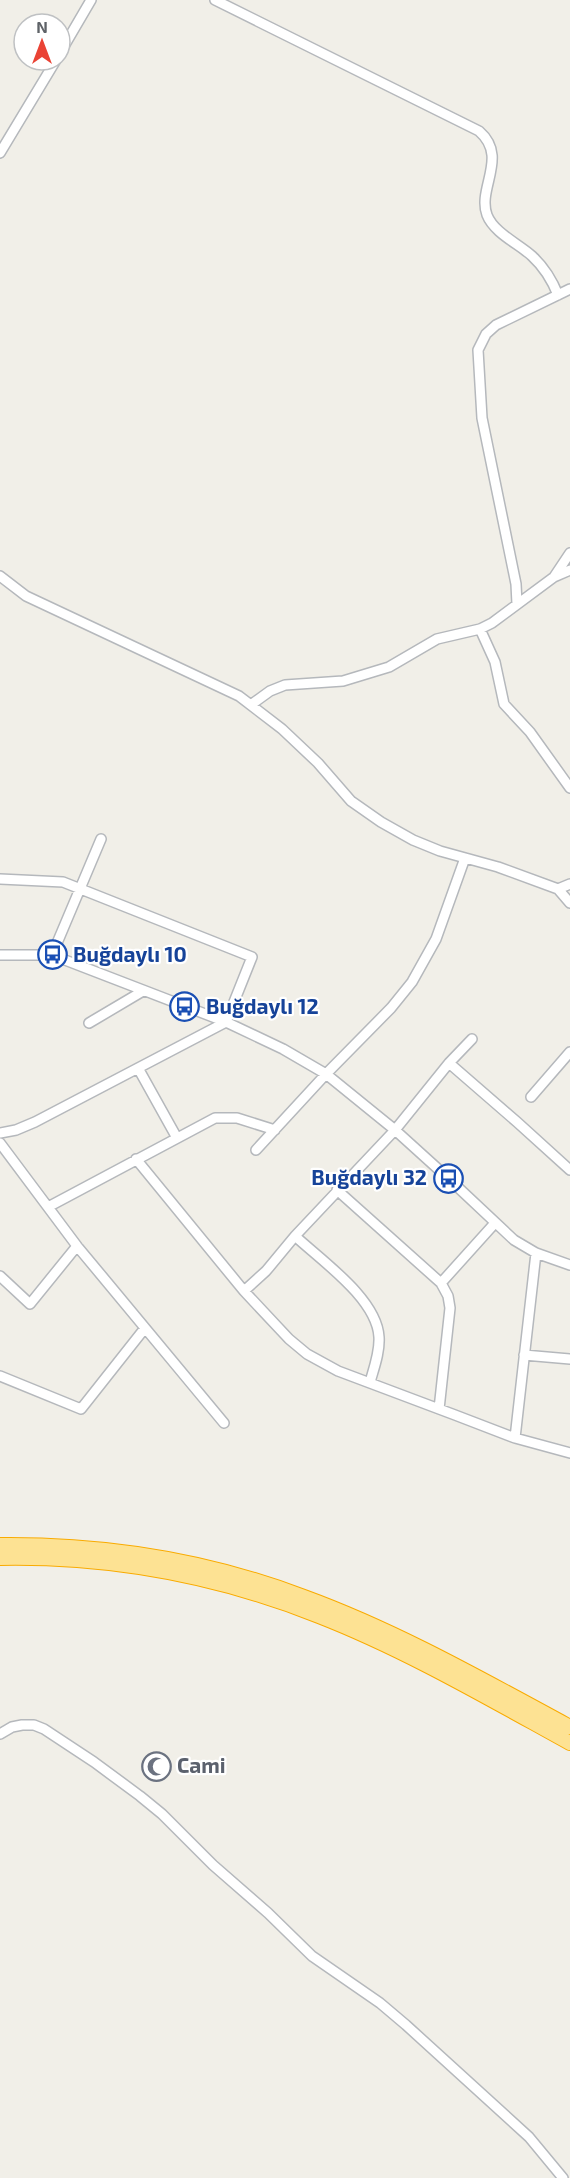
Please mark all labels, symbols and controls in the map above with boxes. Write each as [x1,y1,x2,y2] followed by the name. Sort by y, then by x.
[12,12,72,72] north arrow
[36,17,48,36] text: N
[36,939,68,971] bus stop icon: Buğdaylı 10
[73,941,187,967] place label: Buğdaylı 10
[169,991,201,1023] bus stop icon: Buğdaylı 12
[206,993,319,1019] place label: Buğdaylı 12
[432,1162,464,1194] bus stop icon: Buğdaylı 32
[311,1164,427,1190] place label: Buğdaylı 32
[140,1750,172,1782] mosque icon: Cami
[177,1752,226,1777] place label: Cami

